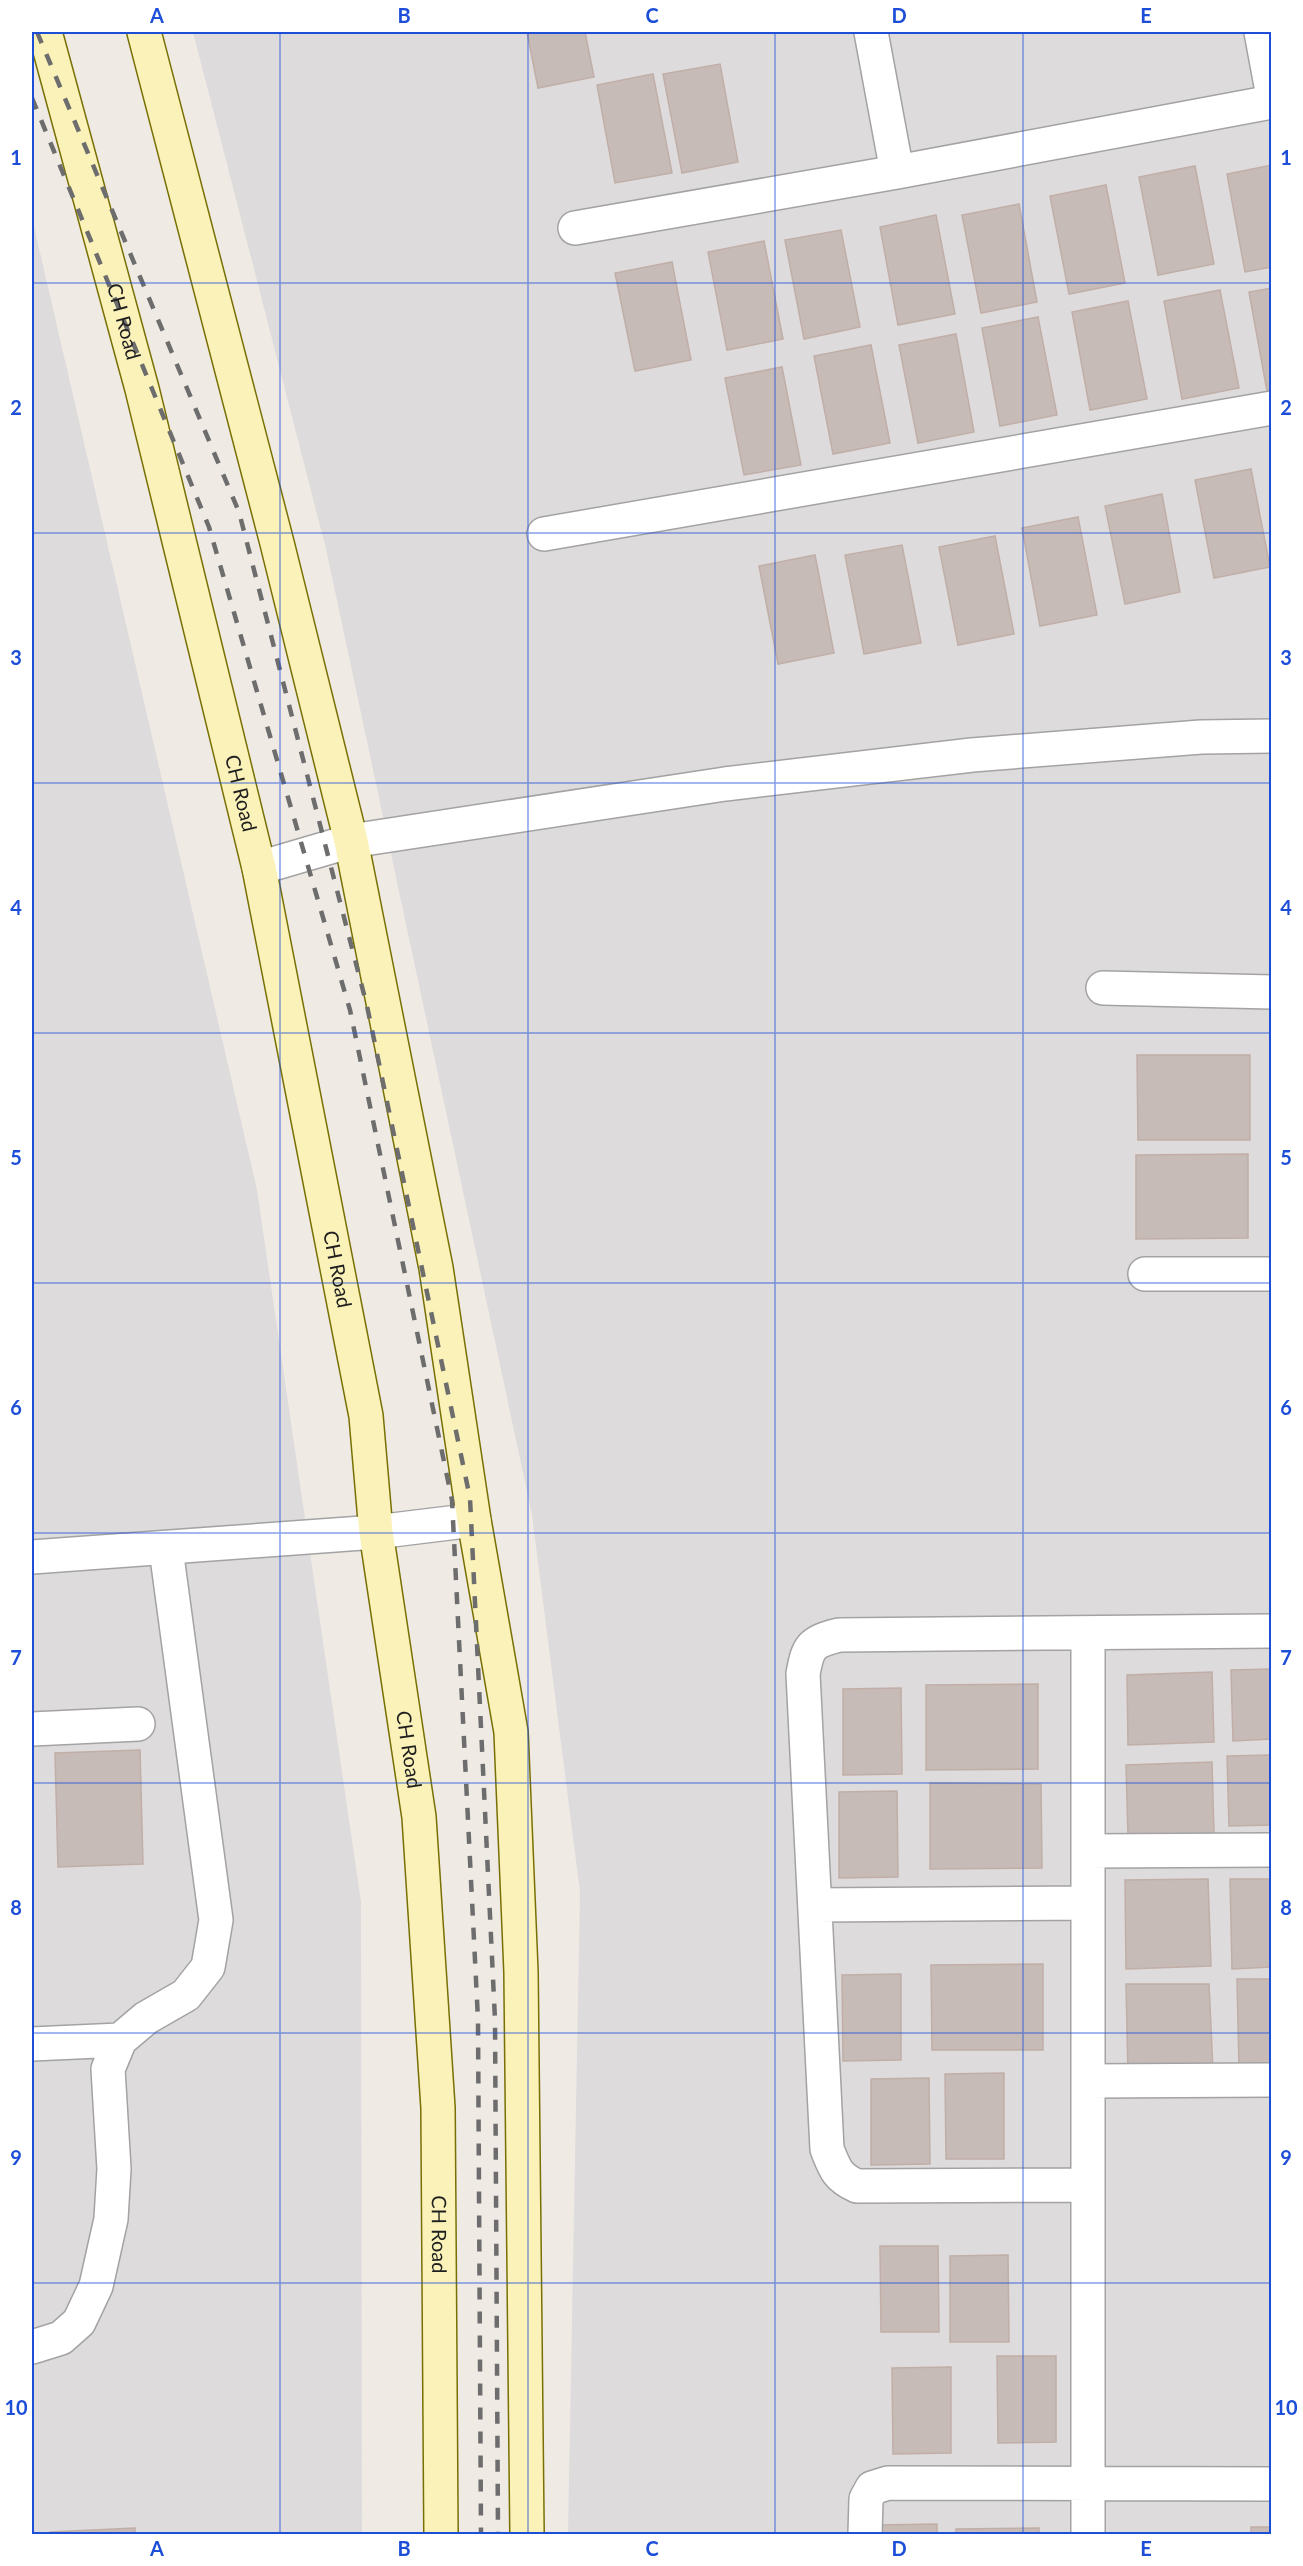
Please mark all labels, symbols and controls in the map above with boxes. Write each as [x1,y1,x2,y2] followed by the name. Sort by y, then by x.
[149,3,164,27] text: A
[397,3,411,27] text: B
[645,3,659,27] text: C
[891,3,907,27] text: D
[1140,3,1152,27] text: E
[10,145,22,169] text: 1
[1280,145,1292,169] text: 1
[103,280,146,362] street label: CH Road
[10,395,22,419] text: 2
[1280,395,1292,419] text: 2
[10,645,22,669] text: 3
[1280,645,1292,669] text: 3
[221,752,263,834] street label: CH Road
[10,895,22,919] text: 4
[1280,895,1292,919] text: 4
[10,1145,22,1169] text: 5
[1280,1145,1292,1169] text: 5
[319,1229,358,1310] street label: CH Road
[10,1395,22,1419] text: 6
[1280,1395,1292,1419] text: 6
[10,1645,22,1669] text: 7
[1280,1645,1292,1669] text: 7
[392,1709,428,1790] street label: CH Road
[10,1895,22,1919] text: 8
[1280,1895,1292,1919] text: 8
[10,2145,22,2169] text: 9
[1280,2145,1292,2169] text: 9
[428,2195,452,2274] street label: CH Road
[4,2395,28,2419] text: 10
[1274,2395,1298,2419] text: 10
[149,2536,164,2560] text: A
[397,2536,411,2560] text: B
[645,2536,659,2560] text: C
[891,2536,907,2560] text: D
[1140,2536,1152,2560] text: E

